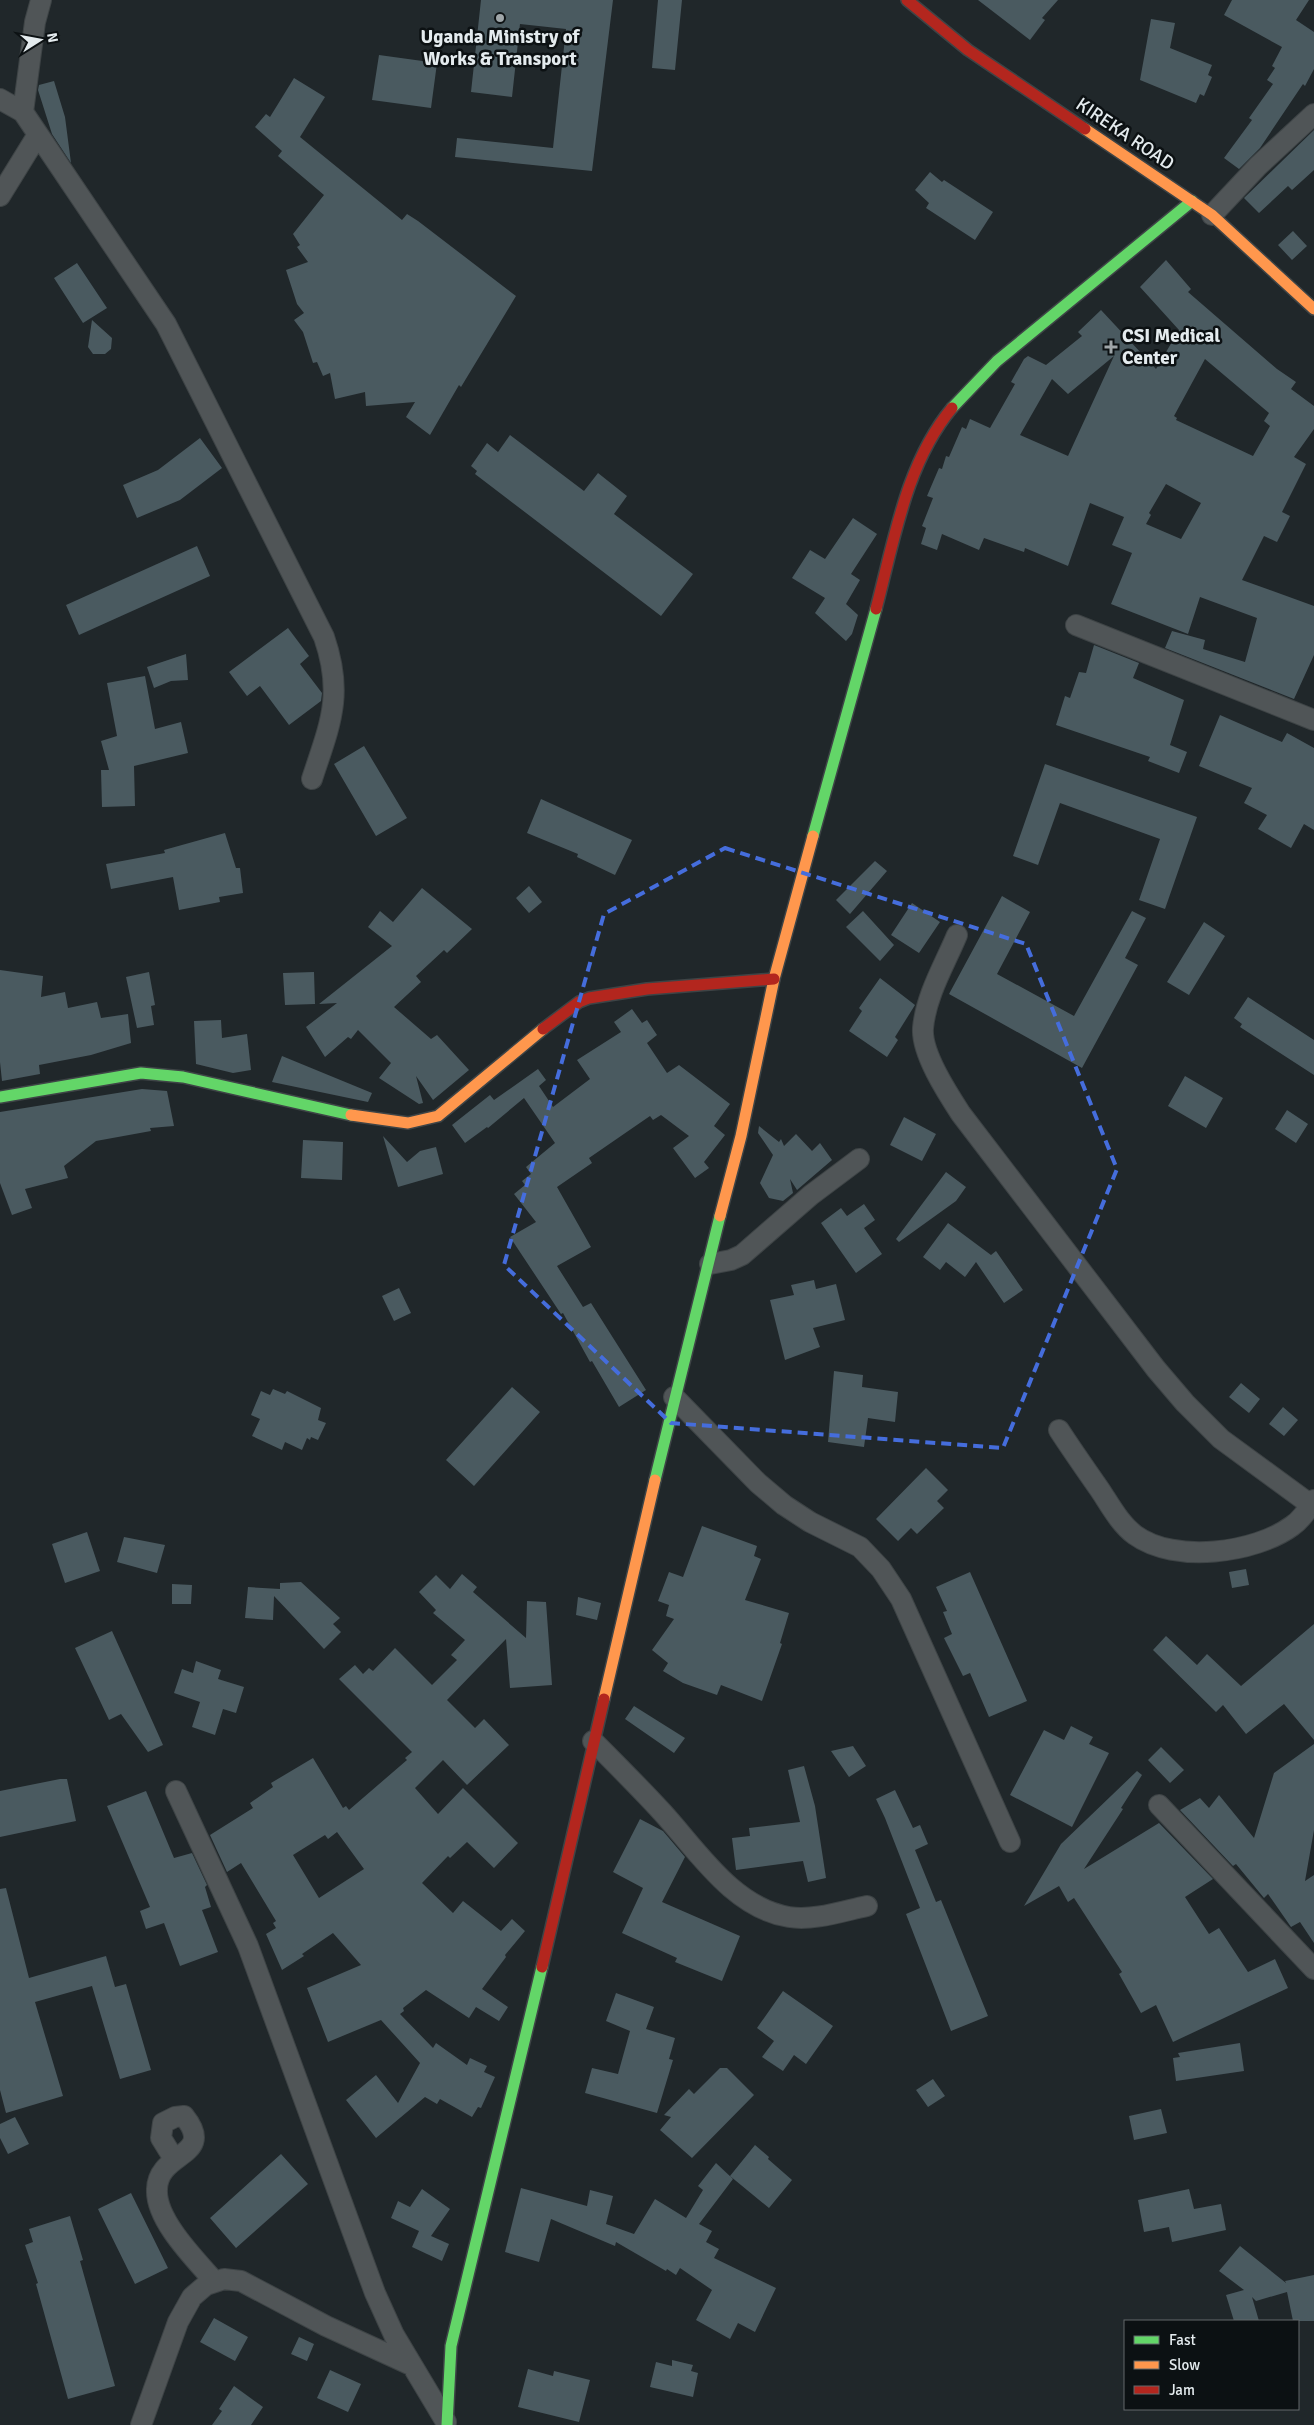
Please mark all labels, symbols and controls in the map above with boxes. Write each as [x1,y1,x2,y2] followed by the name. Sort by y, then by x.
[494,12,506,24] marker: Uganda Ministry of Works & Transport
[15,15,65,65] north arrow
[421,25,581,71] place label: Uganda Ministry of Works & Transport
[43,31,62,44] text: N
[1071,92,1179,176] street label: KIREKA ROAD
[1122,324,1220,370] place label: CSI Medical Center
[1104,340,1118,354] marker: CSI Medical Center
[1124,2320,1299,2410] legend
[1169,2331,1196,2349] text: Fast
[1169,2356,1200,2374] text: Slow
[1169,2381,1195,2399] text: Jam

